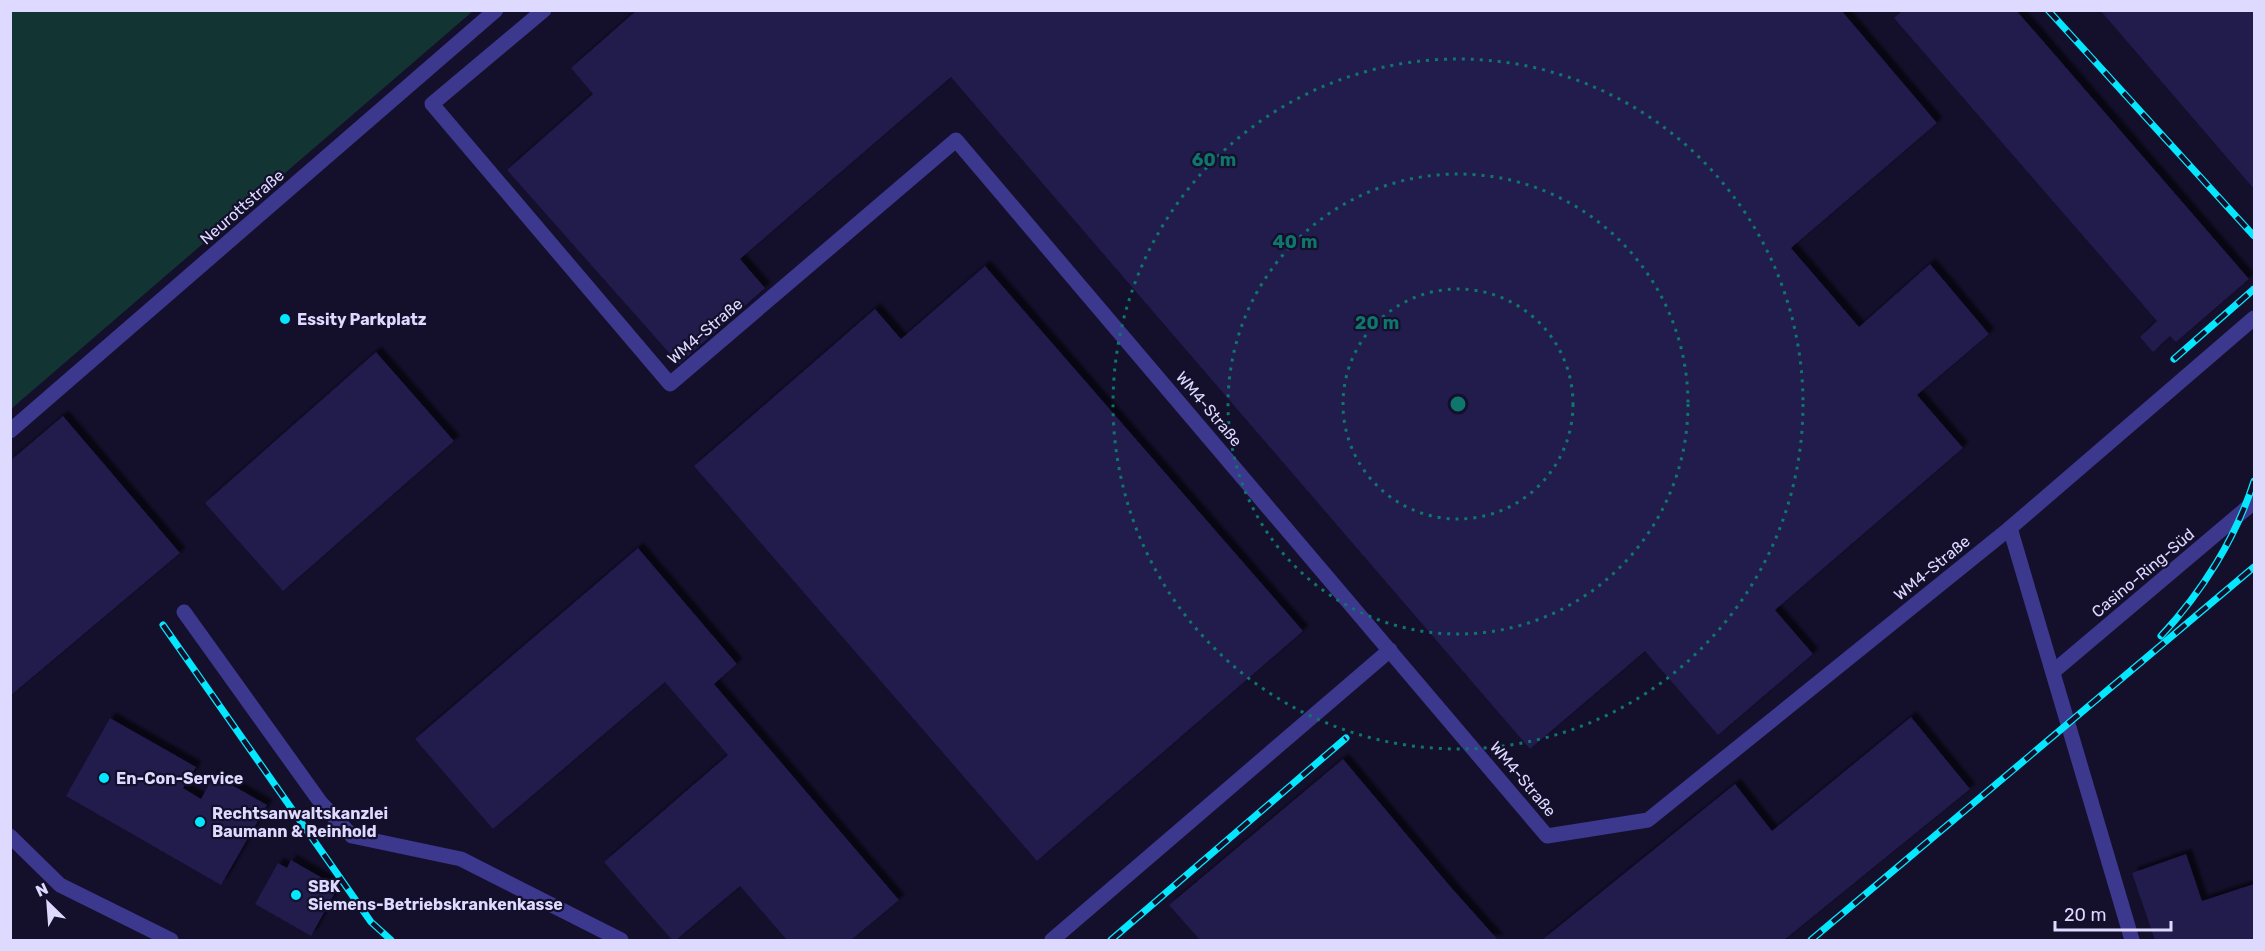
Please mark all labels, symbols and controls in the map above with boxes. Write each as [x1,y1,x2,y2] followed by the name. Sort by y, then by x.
[1192,149,1236,171] text: 60 m
[196,165,288,249] street label: Neurottstraße
[1273,231,1317,253] text: 40 m
[664,294,746,368] street label: WM4-Straße
[297,310,427,329] place label: Essity Parkplatz
[278,312,292,326] marker: Essity Parkplatz
[1355,312,1399,334] text: 20 m
[1172,368,1246,450] street label: WM4-Straße
[1448,394,1468,414] centre of rings
[2088,525,2198,621] street label: Casino-Ring-Süd
[1890,532,1974,604] street label: WM4-Straße
[1486,738,1560,820] street label: WM4-Straße
[116,769,243,788] place label: En-Con-Service
[97,771,111,785] marker: En-Con-Service
[212,804,388,841] place label: Rechtsanwaltskanzlei Baumann & Reinhold
[193,815,207,829] marker: Rechtsanwaltskanzlei Baumann & Reinhold
[18,873,78,933] north arrow
[308,877,563,914] place label: SBK Siemens-Betriebskrankenkasse
[33,879,51,901] text: N
[289,888,303,902] marker: SBK Siemens-Betriebskrankenkasse
[2055,894,2170,932] scale bar
[2064,904,2106,926] text: 20 m

